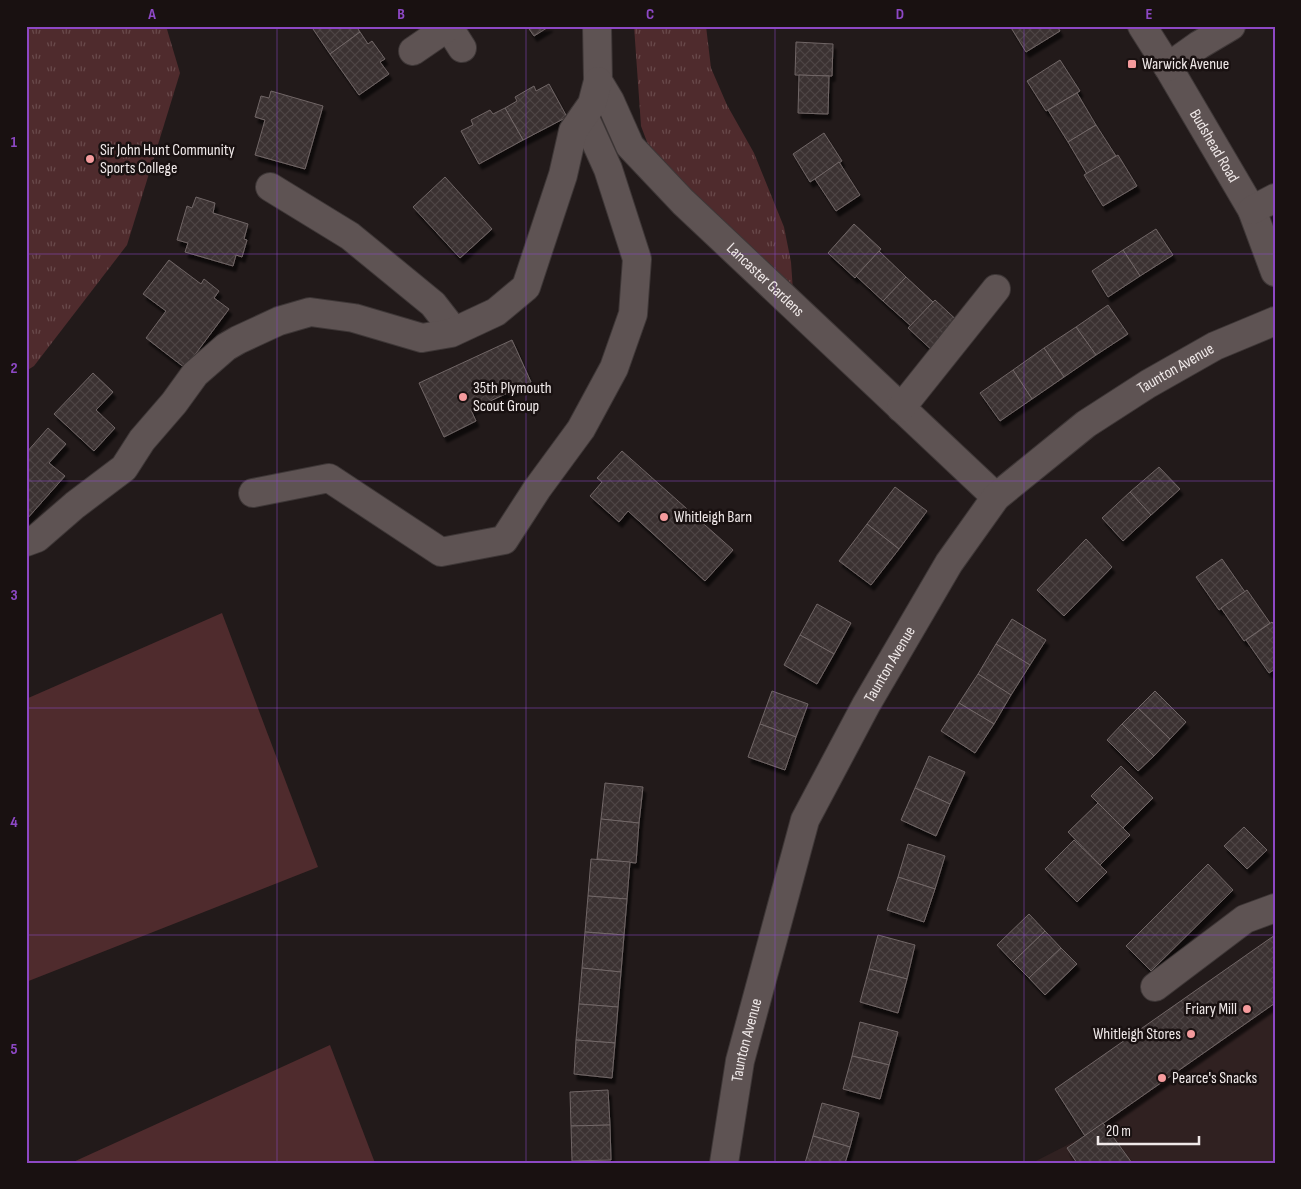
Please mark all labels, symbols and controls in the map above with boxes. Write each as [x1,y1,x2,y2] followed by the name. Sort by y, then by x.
[147,5,156,24] text: A
[397,5,405,24] text: B
[646,5,654,24] text: C
[896,5,904,24] text: D
[1146,5,1153,24] text: E
[1142,55,1229,74] place label: Warwick Avenue
[1126,58,1138,70] marker: Warwick Avenue
[1185,106,1243,186] street label: Budshead Road
[11,133,18,152] text: 1
[100,141,235,178] place label: Sir John Hunt Community Sports College
[84,153,96,165] marker: Sir John Hunt Community Sports College
[723,239,808,321] street label: Lancaster Gardens
[1134,339,1217,398] street label: Taunton Avenue
[10,359,18,378] text: 2
[473,379,552,416] place label: 35th Plymouth Scout Group
[457,391,469,403] marker: 35th Plymouth Scout Group
[674,508,752,527] place label: Whitleigh Barn
[658,511,670,523] marker: Whitleigh Barn
[10,586,18,605] text: 3
[860,623,919,706] street label: Taunton Avenue
[10,813,18,832] text: 4
[727,996,766,1083] street label: Taunton Avenue
[1185,1000,1237,1019] place label: Friary Mill
[1241,1003,1253,1015] marker: Friary Mill
[1093,1025,1181,1044] place label: Whitleigh Stores
[1185,1028,1197,1040] marker: Whitleigh Stores
[10,1040,18,1059] text: 5
[1172,1069,1257,1088] place label: Pearce's Snacks
[1156,1072,1168,1084] marker: Pearce's Snacks
[1098,1114,1200,1146] scale bar
[1106,1122,1131,1141] text: 20 m

